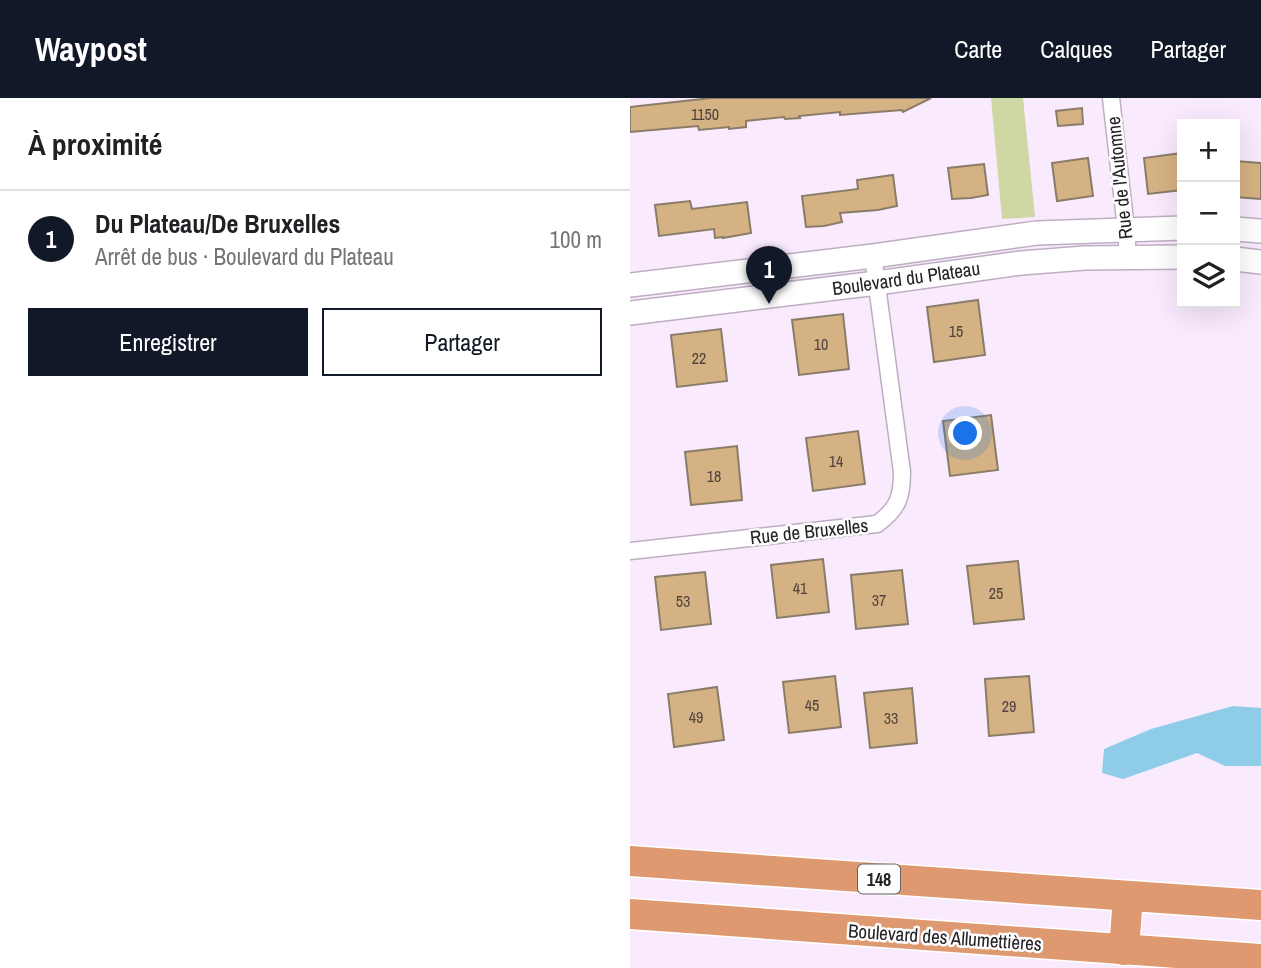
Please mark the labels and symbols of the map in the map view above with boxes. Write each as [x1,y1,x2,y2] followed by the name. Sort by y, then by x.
[691,103,719,125] house number: 1150
[1100,115,1138,241] street label: Rue de l'Automne
[746,246,792,304] pin: 1
[830,255,982,301] street label: Boulevard du Plateau
[949,320,963,342] house number: 15
[814,333,828,355] house number: 10
[692,347,706,369] house number: 22
[948,416,982,450] your location
[829,450,843,472] house number: 14
[707,465,721,487] house number: 18
[749,512,870,550] street label: Rue de Bruxelles
[793,577,808,599] house number: 41
[989,582,1003,604] house number: 25
[872,589,886,611] house number: 37
[676,590,690,612] house number: 53
[805,694,819,716] house number: 45
[1002,695,1016,717] house number: 29
[689,706,703,728] house number: 49
[884,707,898,729] house number: 33
[858,864,900,894] road number: 148
[847,917,1043,957] street label: Boulevard des Allumettières

